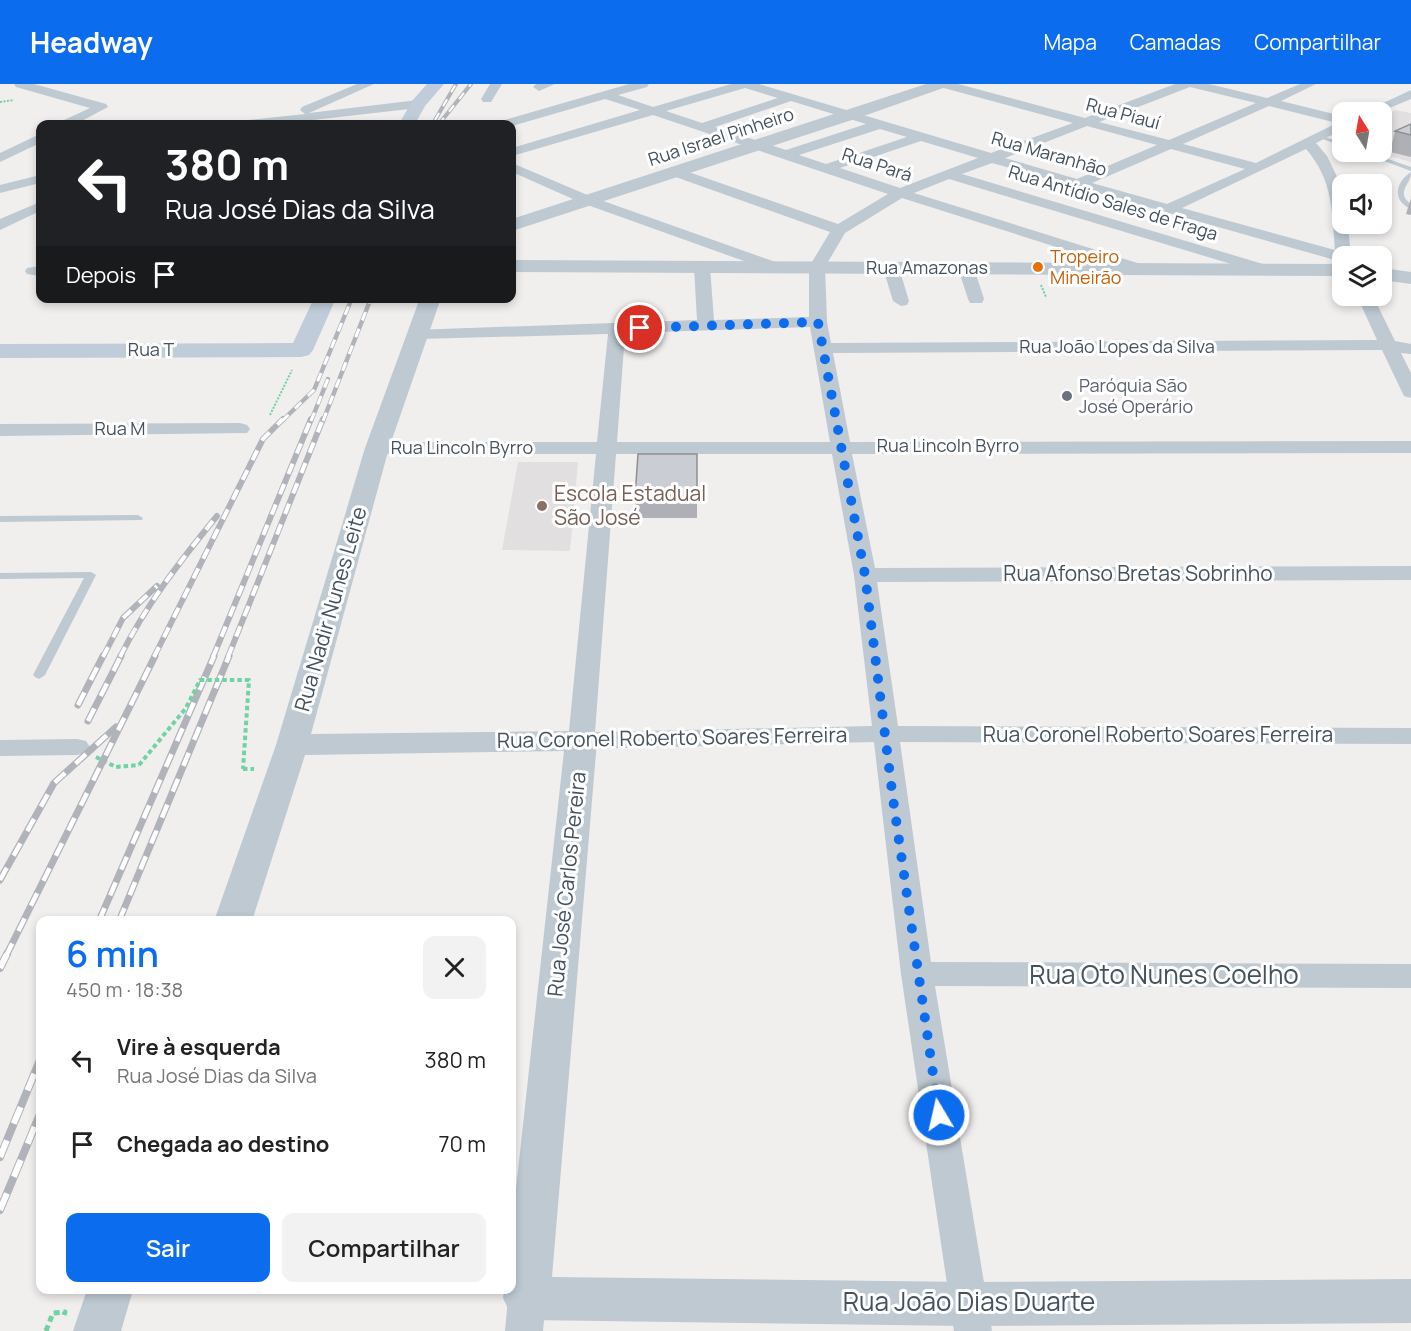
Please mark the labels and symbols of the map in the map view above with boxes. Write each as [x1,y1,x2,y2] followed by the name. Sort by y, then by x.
[1084,92,1163,134] street label: Rua Piauí
[645,101,797,171] street label: Rua Israel Pinheiro
[1332,102,1392,162] north arrow
[989,125,1110,181] street label: Rua Maranhão
[839,141,915,187] street label: Rua Pará
[1006,159,1221,245] street label: Rua Antídio Sales de Fraga
[1050,244,1121,289] place label: Tropeiro Mineirão
[866,255,988,279] street label: Rua Amazonas
[1031,260,1045,274] marker: Tropeiro Mineirão
[614,302,665,353] pin
[1019,334,1215,358] street label: Rua João Lopes da Silva
[128,337,174,361] street label: Rua T
[1079,373,1193,418] place label: Paróquia São José Operário
[1060,389,1074,403] marker: Paróquia São José Operário
[95,416,145,440] street label: Rua M
[877,433,1019,457] street label: Rua Lincoln Byrro
[391,435,533,459] street label: Rua Lincoln Byrro
[554,479,706,531] place label: Escola Estadual São José
[535,499,549,513] marker: Escola Estadual São José
[287,503,373,714] street label: Rua Nadir Nunes Leite
[1003,559,1273,587] street label: Rua Afonso Bretas Sobrinho
[497,720,847,754] street label: Rua Coronel Roberto Soares Ferreira
[983,720,1333,748] street label: Rua Coronel Roberto Soares Ferreira
[540,770,592,998] street label: Rua José Carlos Pereira
[1029,956,1299,992] street label: Rua Oto Nunes Coelho
[907,1083,971,1147] position arrow
[843,1283,1095,1319] street label: Rua João Dias Duarte

